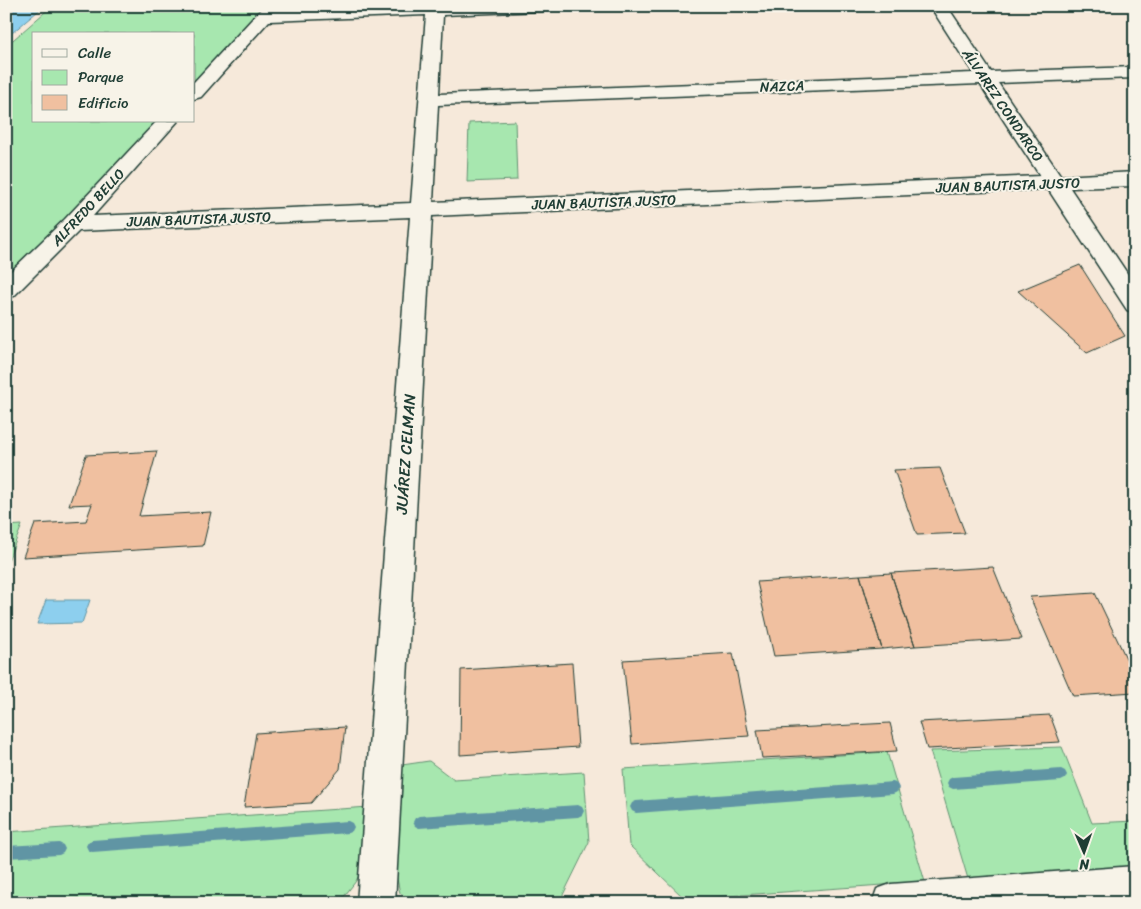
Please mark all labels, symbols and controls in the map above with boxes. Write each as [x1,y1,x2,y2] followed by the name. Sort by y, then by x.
[32,32,195,122] legend
[78,40,111,66] text: Calle
[955,43,1050,167] street label: ÁLVAREZ CONDARCO
[78,64,123,90] text: Parque
[759,73,805,100] street label: NAZCA
[78,90,129,116] text: Edificio
[45,163,131,253] street label: ALFREDO BELLO
[934,170,1081,201] street label: JUAN BAUTISTA JUSTO
[530,187,677,218] street label: JUAN BAUTISTA JUSTO
[125,204,272,235] street label: JUAN BAUTISTA JUSTO
[387,393,424,516] street label: JUÁREZ CELMAN
[1058,826,1108,876] north arrow
[1079,852,1091,877] text: N

